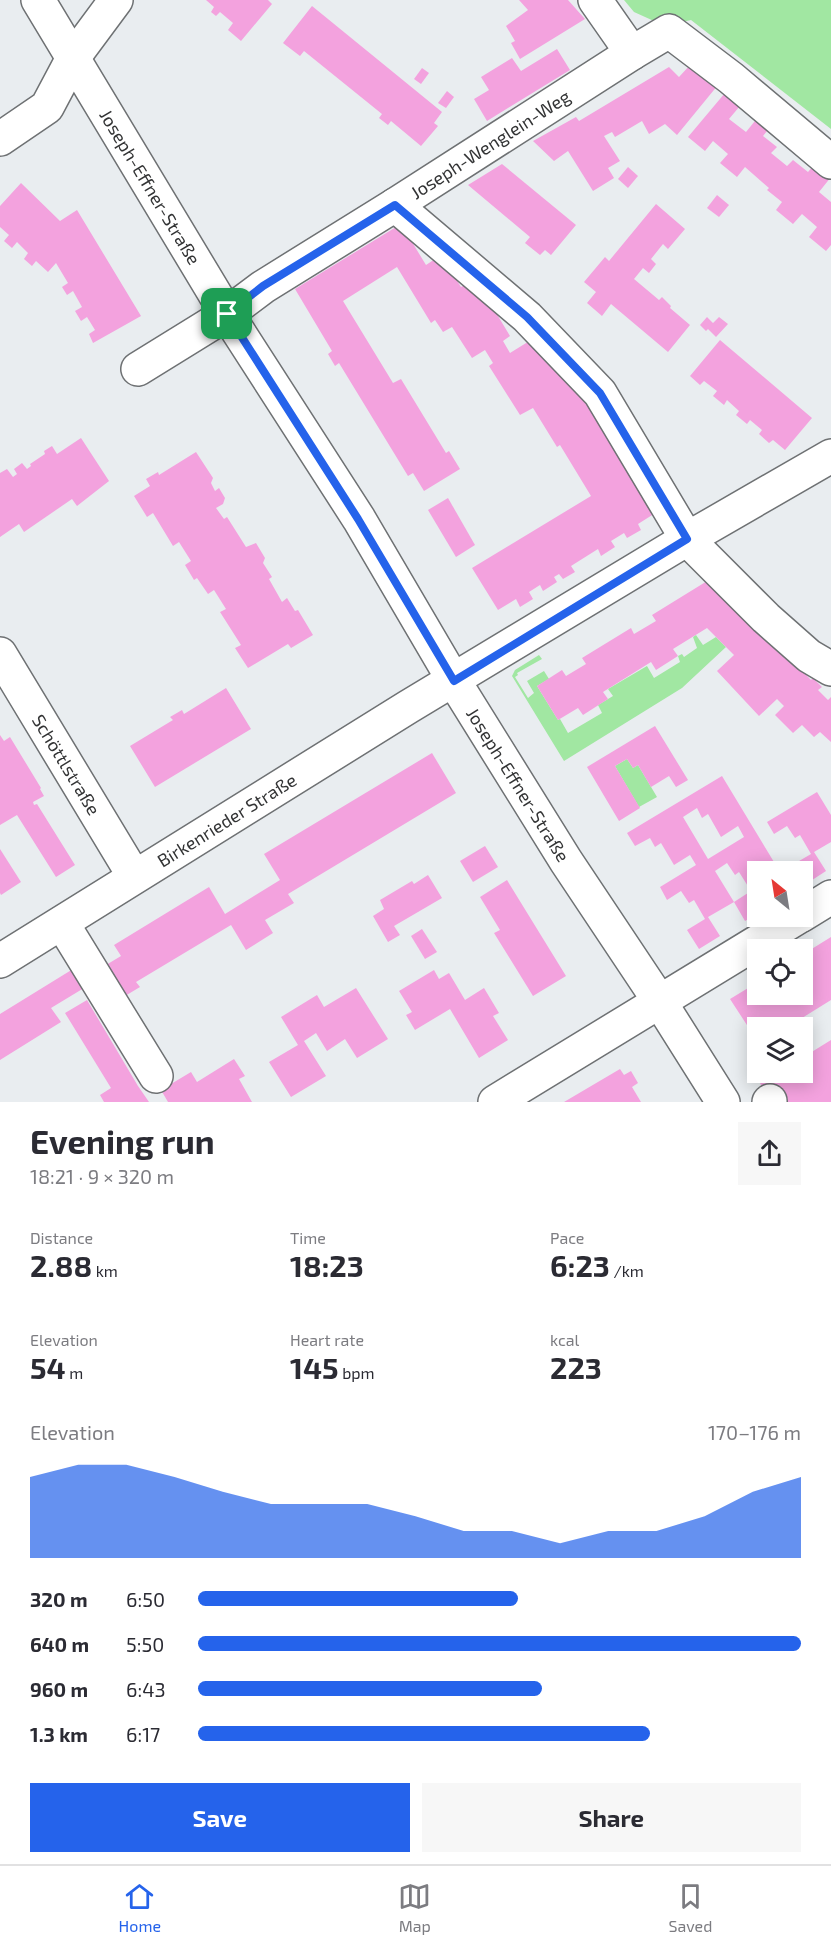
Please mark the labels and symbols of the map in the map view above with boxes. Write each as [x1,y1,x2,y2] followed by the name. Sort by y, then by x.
[406,85,574,203] street label: Joseph-Wenglein-Weg
[95,105,206,268] street label: Joseph-Effner-Straße
[201,288,252,339] pin
[462,703,575,866] street label: Joseph-Effner-Straße
[28,710,105,819] street label: Schöttlstraße
[153,768,300,871] street label: Birkenrieder Straße
[747,861,813,927] north arrow

